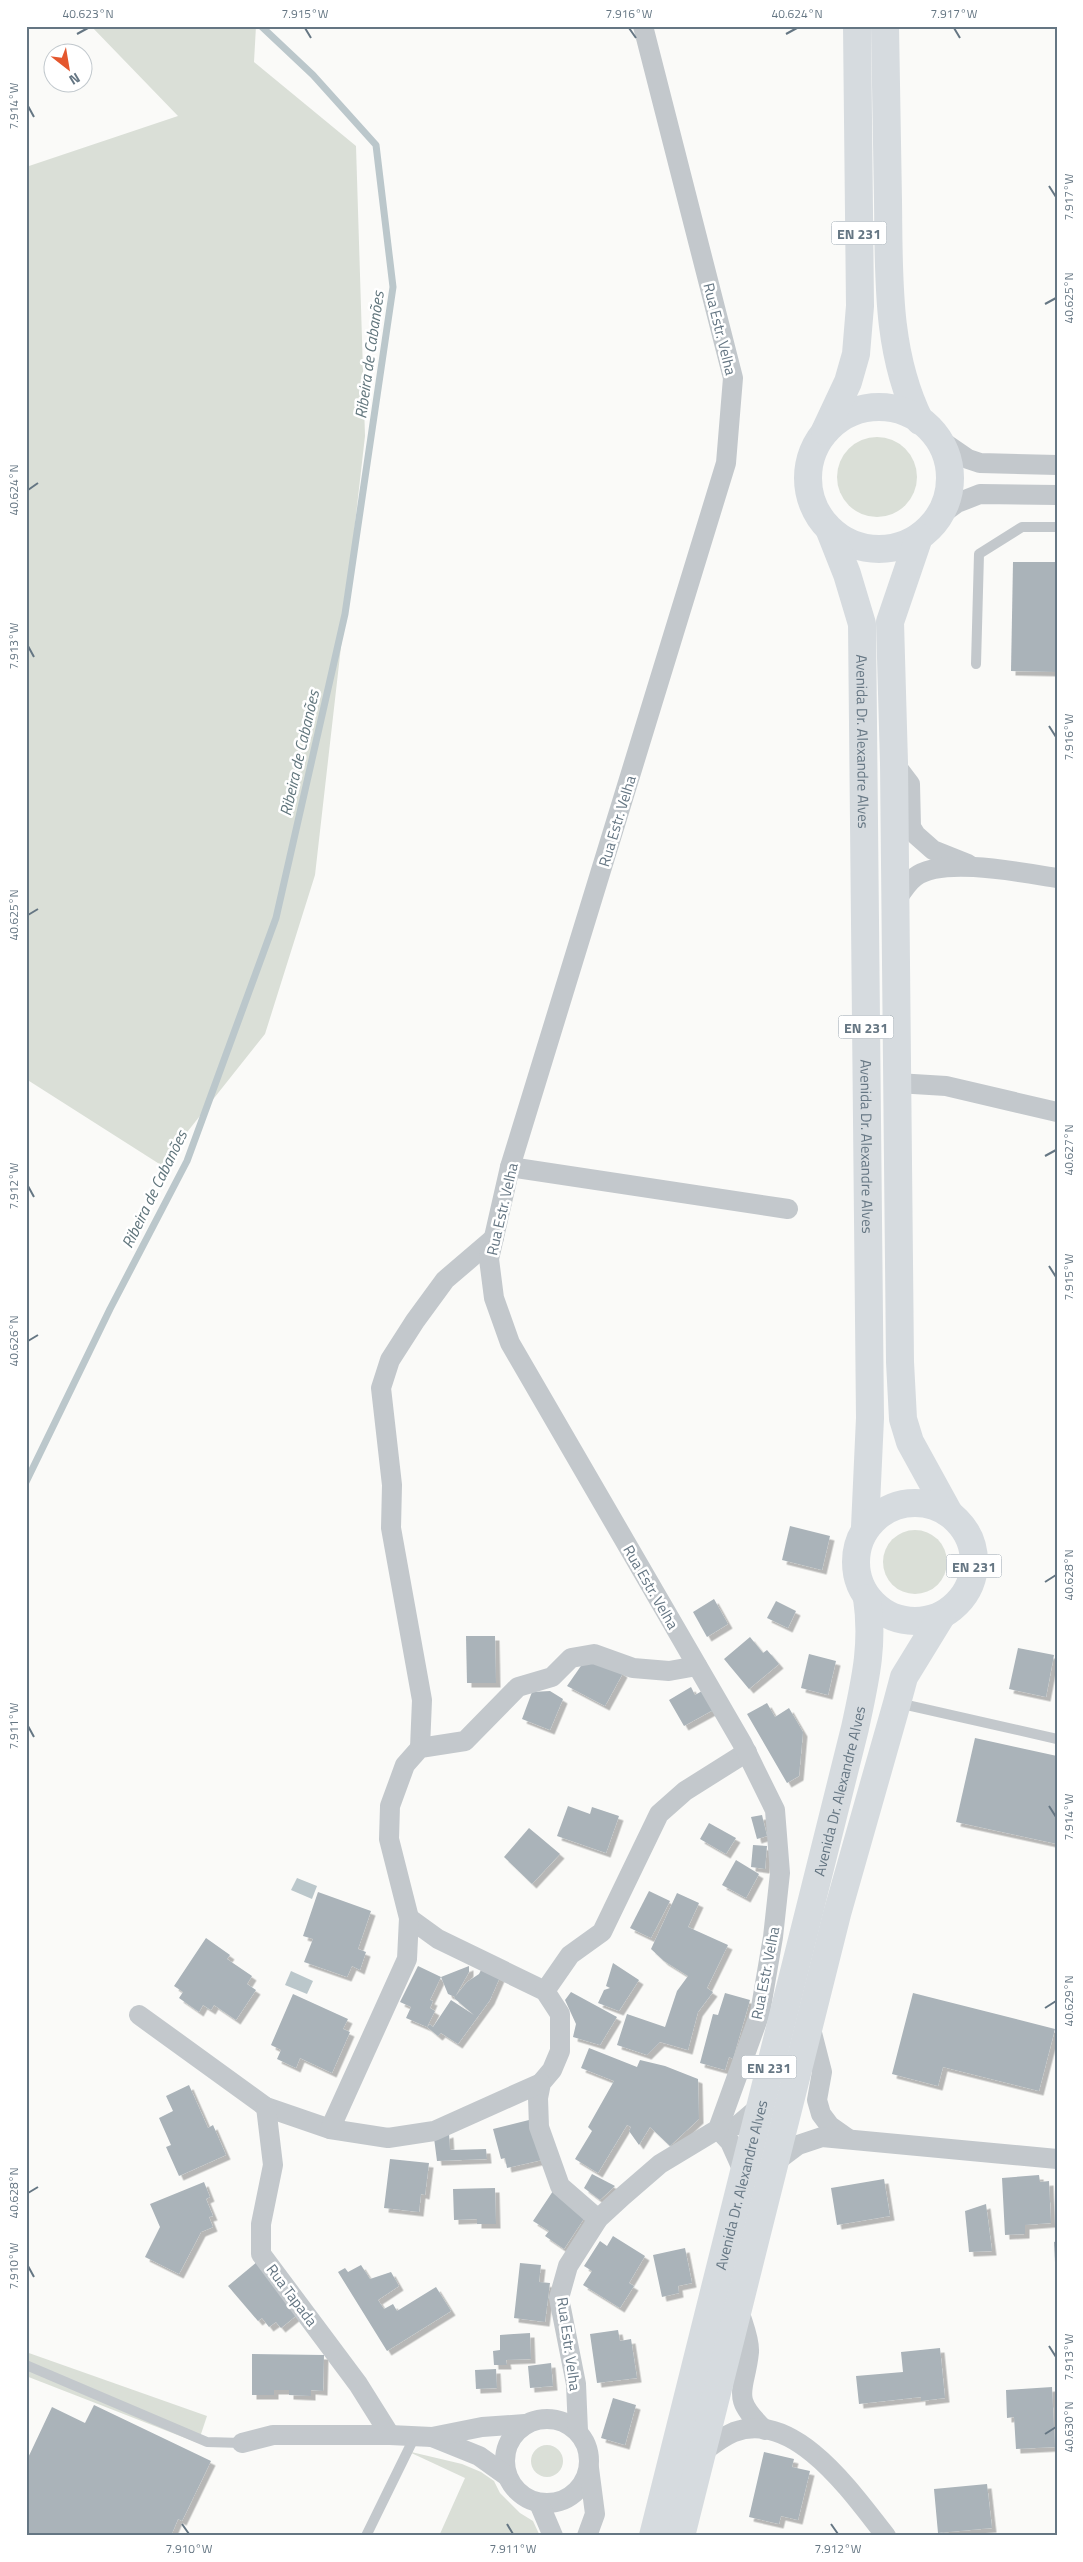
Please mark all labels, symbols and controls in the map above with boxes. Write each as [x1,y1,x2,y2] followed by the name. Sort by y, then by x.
[62,4,114,23] text: 40.623°N
[282,4,329,23] text: 7.915°W
[606,4,653,23] text: 7.916°W
[771,4,823,23] text: 40.624°N
[931,4,978,23] text: 7.917°W
[42,42,92,92] north arrow
[65,68,85,91] text: N
[4,82,23,129] text: 7.914°W
[1059,173,1078,220] text: 7.917°W
[832,222,886,244] road number: EN 231
[1059,272,1078,324] text: 40.625°N
[697,280,743,378] street label: Rua Estr. Velha
[348,289,390,420] water label: Ribeira de Cabanões
[4,464,23,516] text: 40.624°N
[4,622,23,669] text: 7.913°W
[851,654,876,829] street label: Avenida Dr. Alexandre Alves
[273,687,325,818] water label: Ribeira de Cabanões
[1059,713,1078,760] text: 7.916°W
[592,772,642,869] street label: Rua Estr. Velha
[4,889,23,941] text: 40.625°N
[838,1016,894,1038] road number: EN 231
[855,1059,880,1234] street label: Avenida Dr. Alexandre Alves
[1059,1124,1078,1176] text: 40.627°N
[115,1125,193,1252] water label: Ribeira de Cabanões
[480,1160,524,1258] street label: Rua Estr. Velha
[4,1162,23,1209] text: 7.912°W
[1059,1253,1078,1300] text: 7.915°W
[4,1315,23,1367] text: 40.626°N
[617,1540,685,1634] street label: Rua Estr. Velha
[1059,1549,1078,1601] text: 40.628°N
[946,1554,1002,1578] road number: EN 231
[4,1702,23,1749] text: 7.911°W
[807,1704,871,1878] street label: Avenida Dr. Alexandre Alves
[1059,1793,1078,1840] text: 7.914°W
[745,1924,785,2021] street label: Rua Estr. Velha
[1059,1975,1078,2027] text: 40.629°N
[742,2056,796,2078] road number: EN 231
[709,2097,773,2272] street label: Avenida Dr. Alexandre Alves
[4,2167,23,2219] text: 40.628°N
[4,2242,23,2289] text: 7.910°W
[261,2259,323,2331] street label: Rua Tapada
[551,2296,587,2393] street label: Rua Estr. Velha
[1059,2333,1078,2380] text: 7.913°W
[1059,2401,1078,2453] text: 40.630°N
[166,2539,213,2558] text: 7.910°W
[490,2539,537,2558] text: 7.911°W
[815,2539,862,2558] text: 7.912°W

